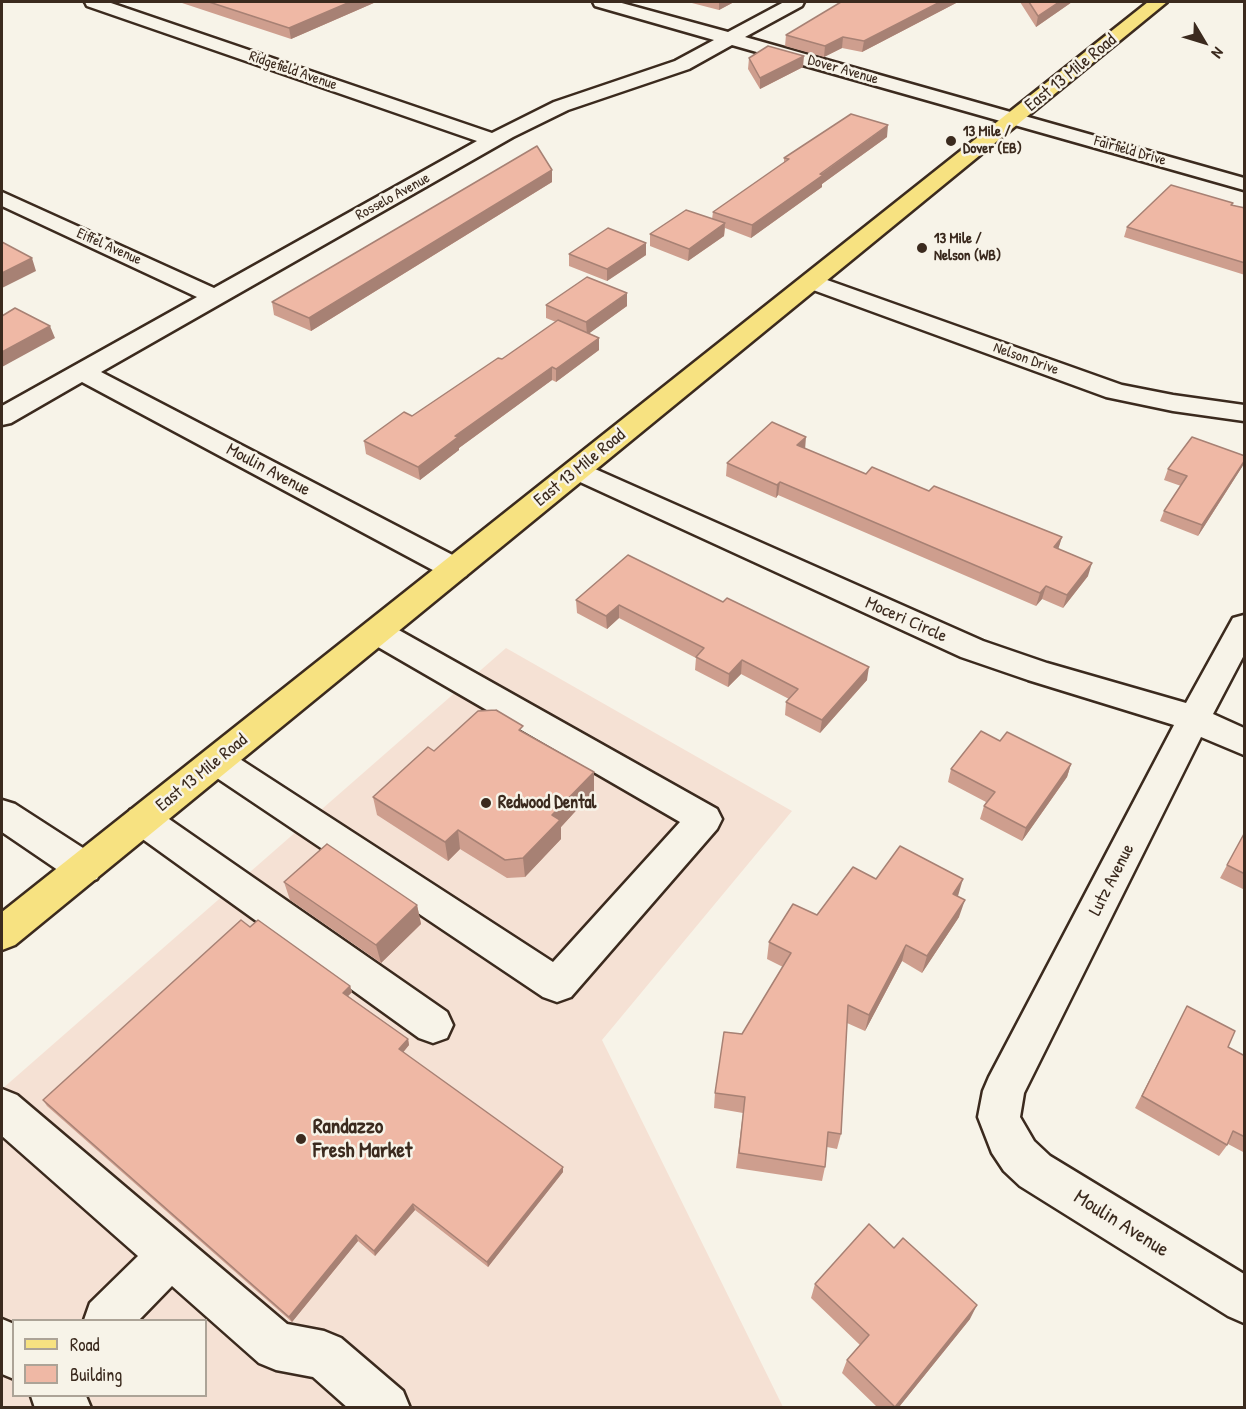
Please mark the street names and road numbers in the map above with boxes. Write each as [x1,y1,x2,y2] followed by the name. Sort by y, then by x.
[1021,30,1121,116] street label: East 13 Mile Road
[247,48,339,94] street label: Ridgefield Avenue
[806,51,880,89] street label: Dover Avenue
[1092,132,1168,170] street label: Fairfield Drive
[353,169,433,225] street label: Rosselo Avenue
[74,225,144,269] street label: Eiffel Avenue
[991,339,1061,379] street label: Nelson Drive
[530,425,630,511] street label: East 13 Mile Road
[222,439,314,501] street label: Moulin Avenue
[862,592,950,648] street label: Moceri Circle
[152,730,252,816] street label: East 13 Mile Road
[1085,841,1139,919] street label: Lutz Avenue
[1069,1185,1173,1263] street label: Moulin Avenue

